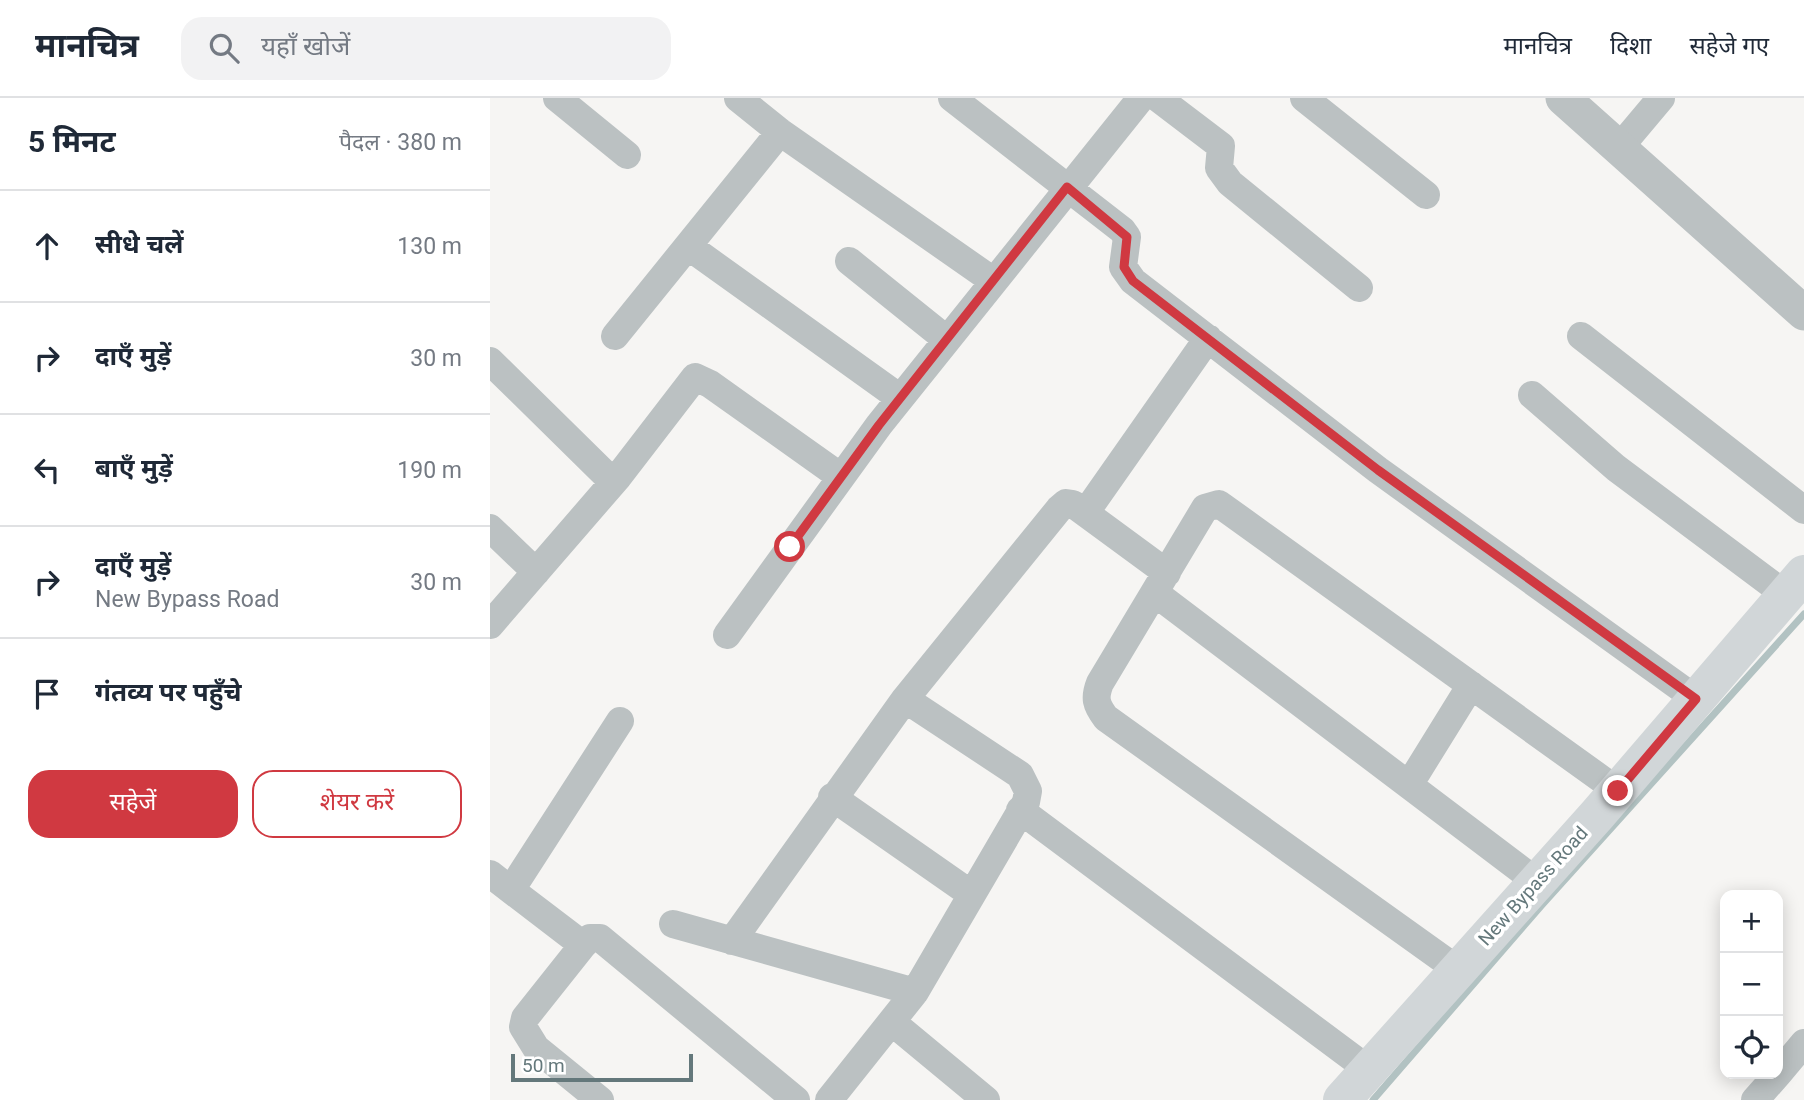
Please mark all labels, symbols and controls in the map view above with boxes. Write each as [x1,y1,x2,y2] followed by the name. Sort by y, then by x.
[181,17,671,80] search box
[35,26,139,65] text: मानचित्र
[205,29,243,67] icon: search
[261,31,350,61] text: यहाँ खोजें
[1503,32,1572,60] text: मानचित्र
[1610,32,1651,60] text: दिशा
[1689,32,1769,60] text: सहेजे गए
[28,124,116,159] text: 5 मिनट
[339,129,462,156] text: पैदल · 380 m
[28,227,66,265] icon: ahead
[95,229,183,259] text: सीधे चलें
[397,233,462,260] text: 130 m
[28,339,66,377] icon: right
[95,341,171,371] text: दाएँ मुड़ें
[410,345,462,372] text: 30 m
[28,451,66,489] icon: left
[95,453,173,483] text: बाएँ मुड़ें
[397,457,462,484] text: 190 m
[774,531,805,562] route start
[95,551,171,581] text: दाएँ मुड़ें
[28,563,66,601] icon: right
[410,569,462,596] text: 30 m
[95,586,279,613] text: New Bypass Road
[28,675,66,713] icon: arrive
[95,677,242,707] text: गंतव्य पर पहुँचे
[28,770,238,838] button: सहेजें
[252,770,462,838] button: शेयर करें
[1602,775,1633,806] route end
[1473,822,1593,950] street label: New Bypass Road
[1720,890,1783,1079] map controls
[1720,890,1783,953] button: +
[1720,953,1783,1016] button: −
[1720,1016,1783,1079] button: locate
[511,1051,693,1083] scale bar
[522,1054,565,1077] text: 50 m

